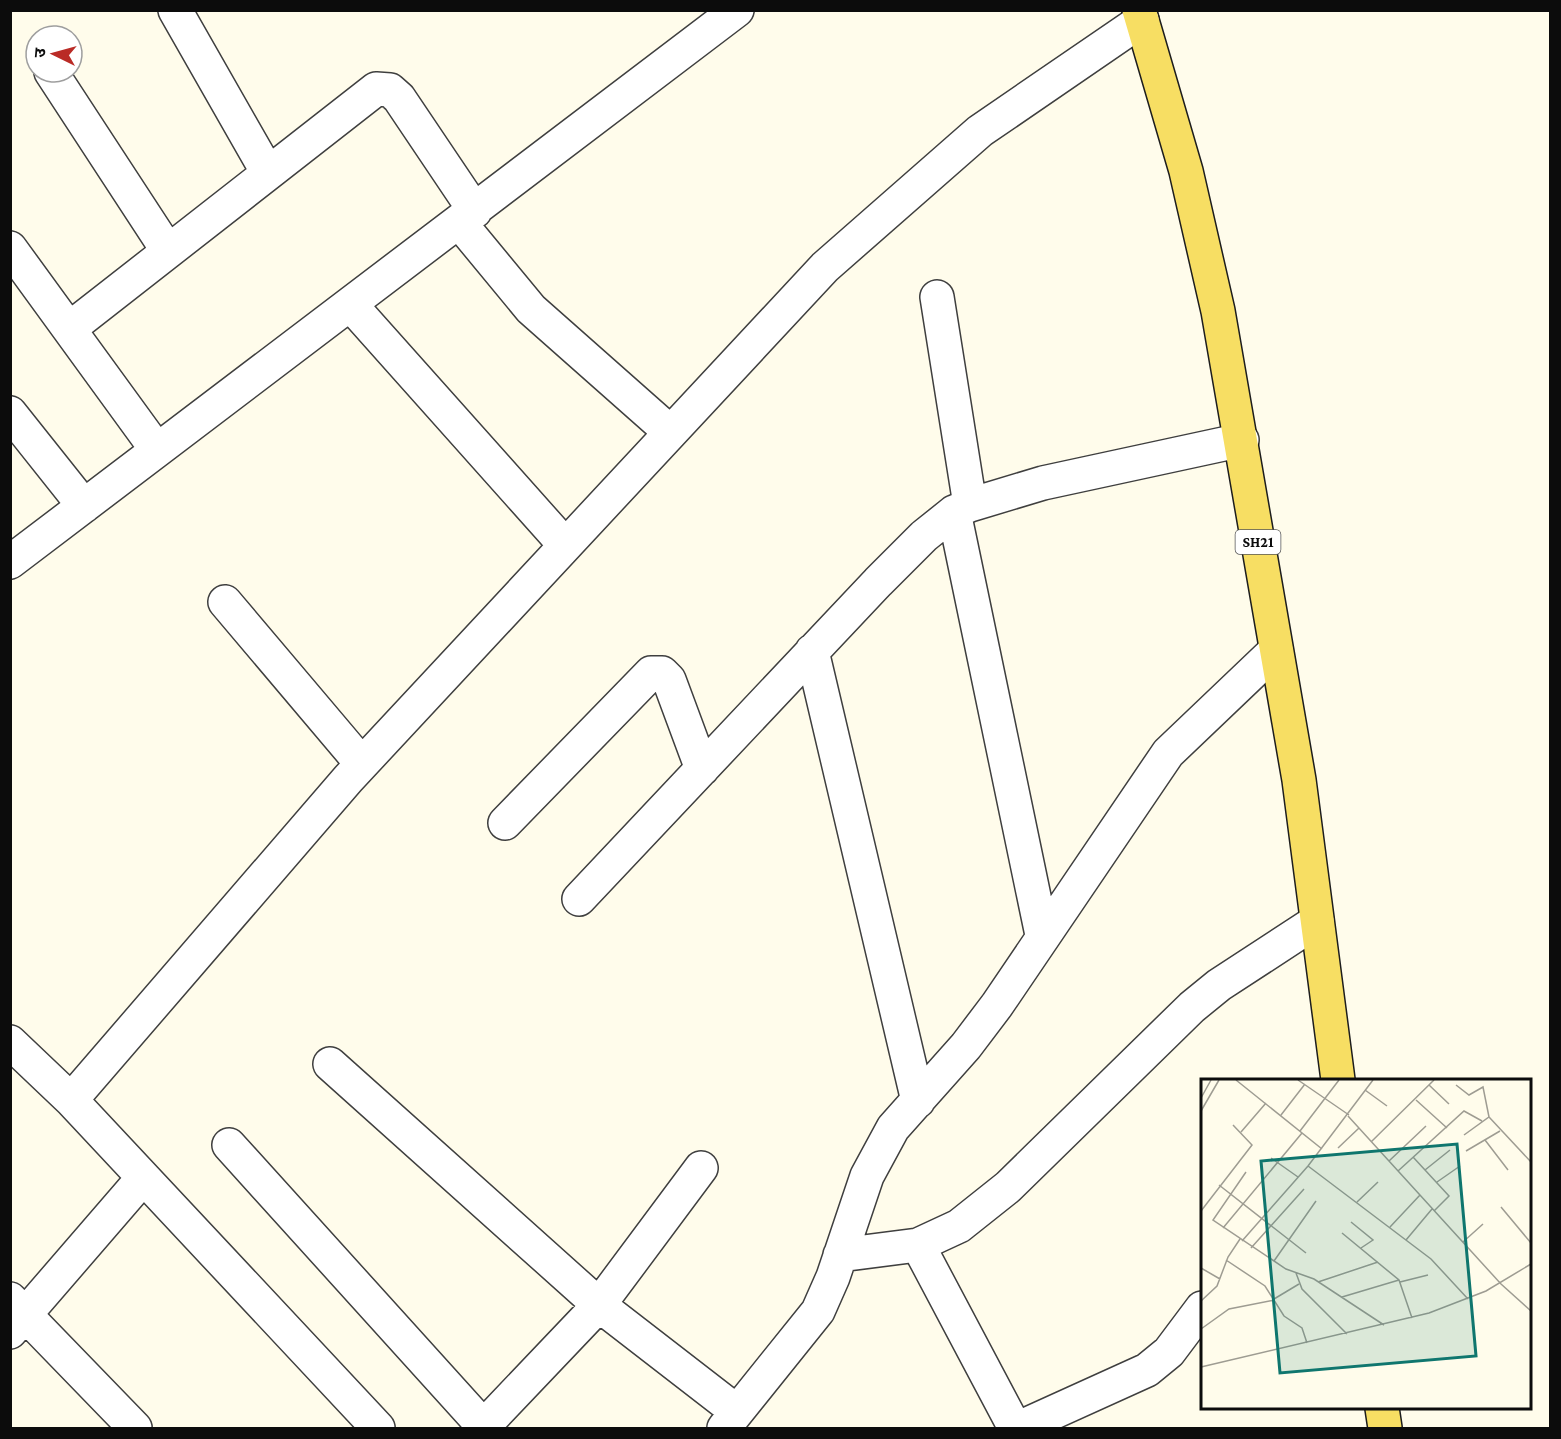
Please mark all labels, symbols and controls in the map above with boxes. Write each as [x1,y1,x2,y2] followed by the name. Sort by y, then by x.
[24,24,84,84] north arrow
[31,47,48,58] text: उ
[1236,530,1280,554] road number: SH21
[1201,1079,1531,1409] inset map

